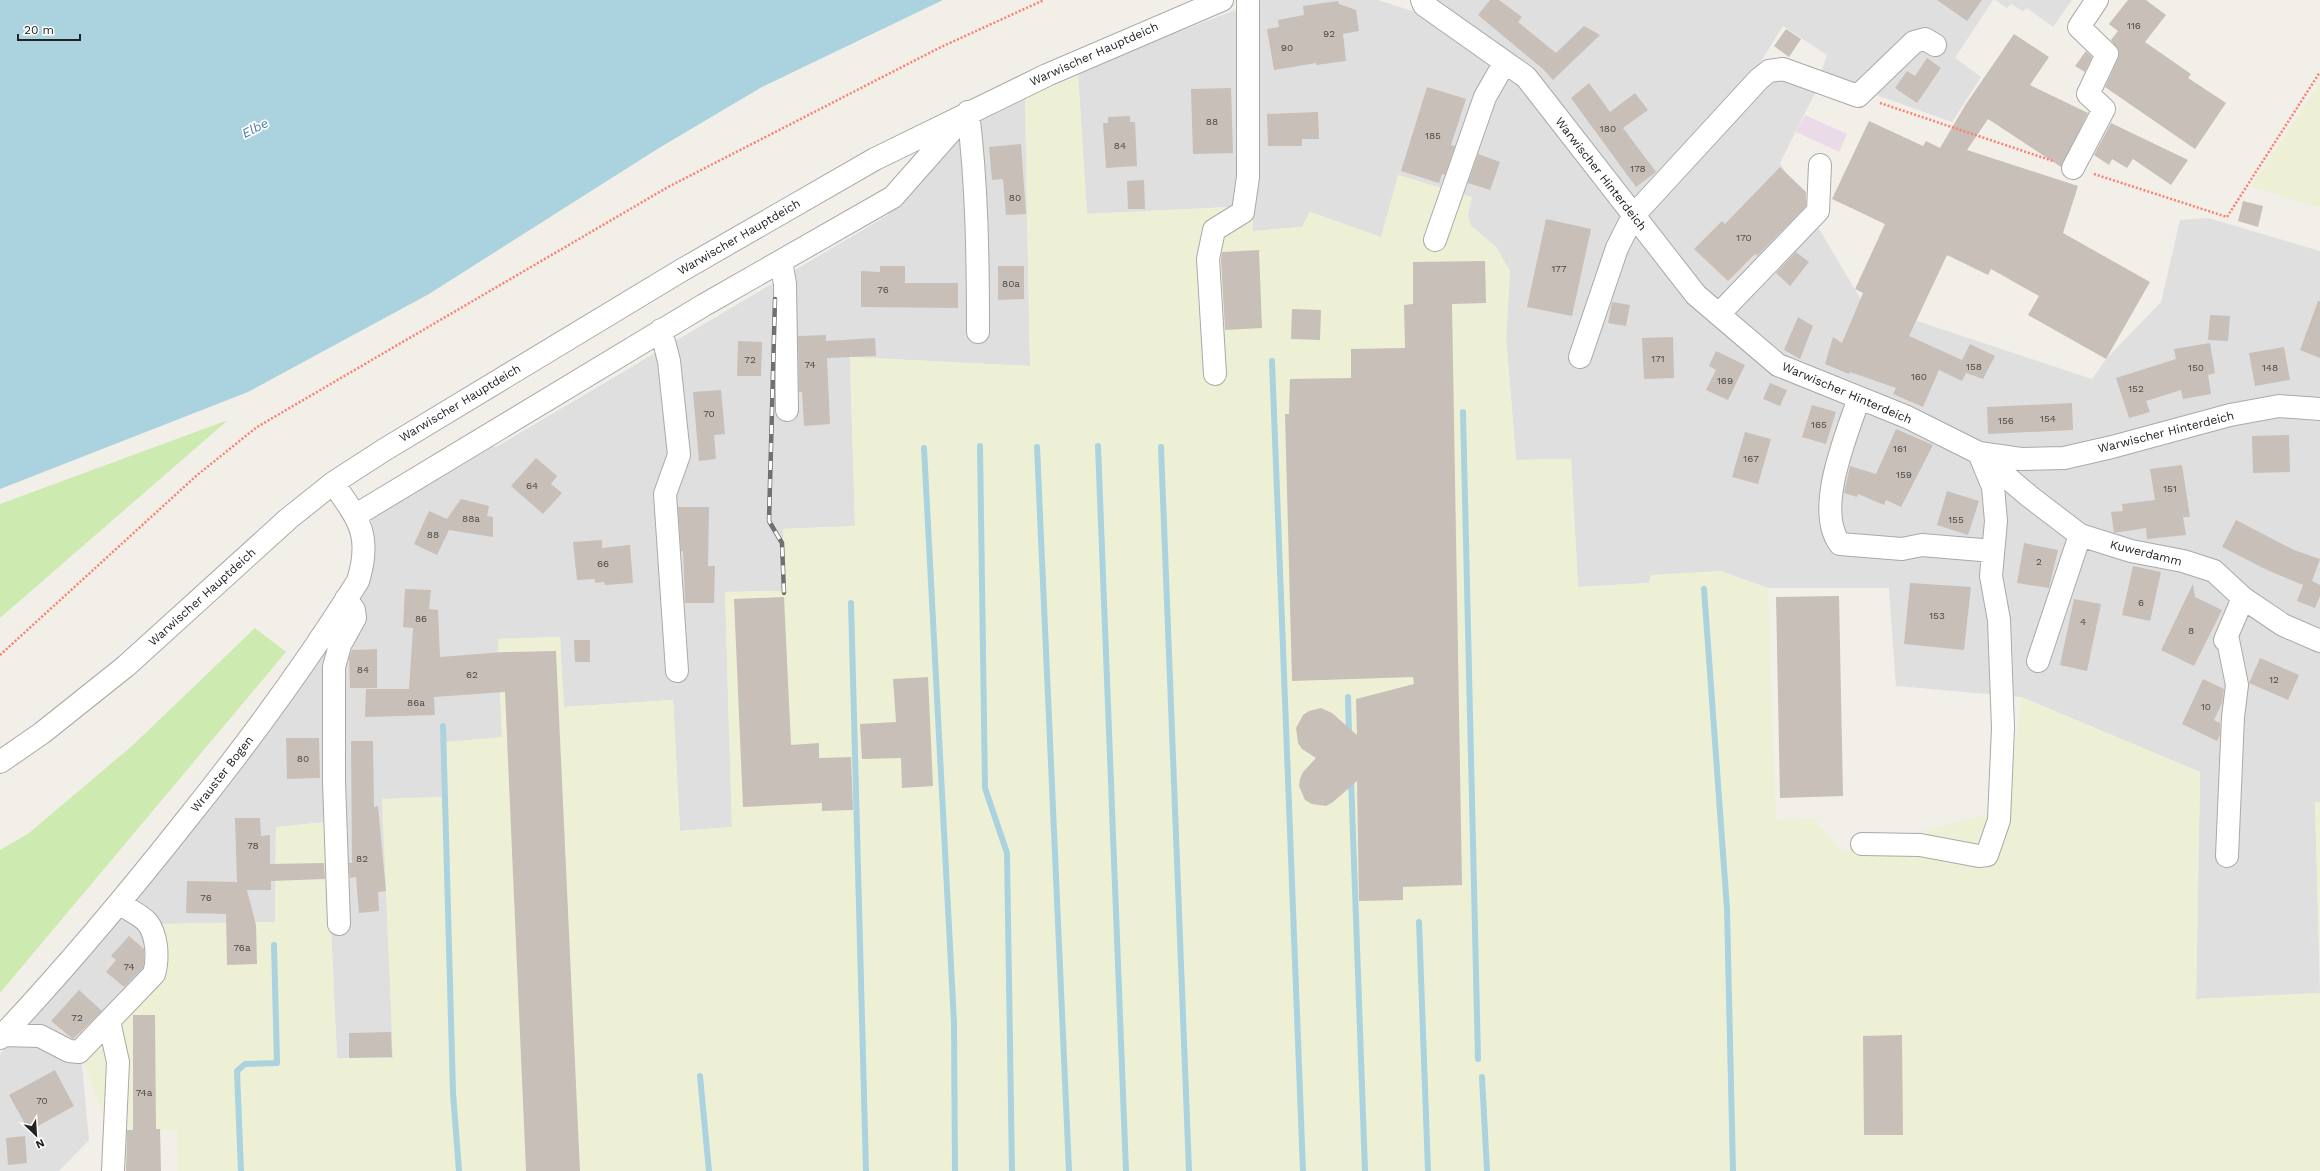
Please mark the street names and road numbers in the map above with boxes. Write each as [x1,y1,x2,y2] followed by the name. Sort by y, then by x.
[1028,19,1160,89] street label: Warwischer Hauptdeich
[1552,115,1650,233] street label: Warwischer Hinterdeich
[675,196,803,278] street label: Warwischer Hauptdeich
[1780,359,1914,427] street label: Warwischer Hinterdeich
[397,361,523,445] street label: Warwischer Hauptdeich
[2096,408,2236,456] street label: Warwischer Hinterdeich
[2109,537,2183,569] street label: Kuwerdamm
[146,545,258,649] street label: Warwischer Hauptdeich
[188,733,256,815] street label: Wrauster Bogen

